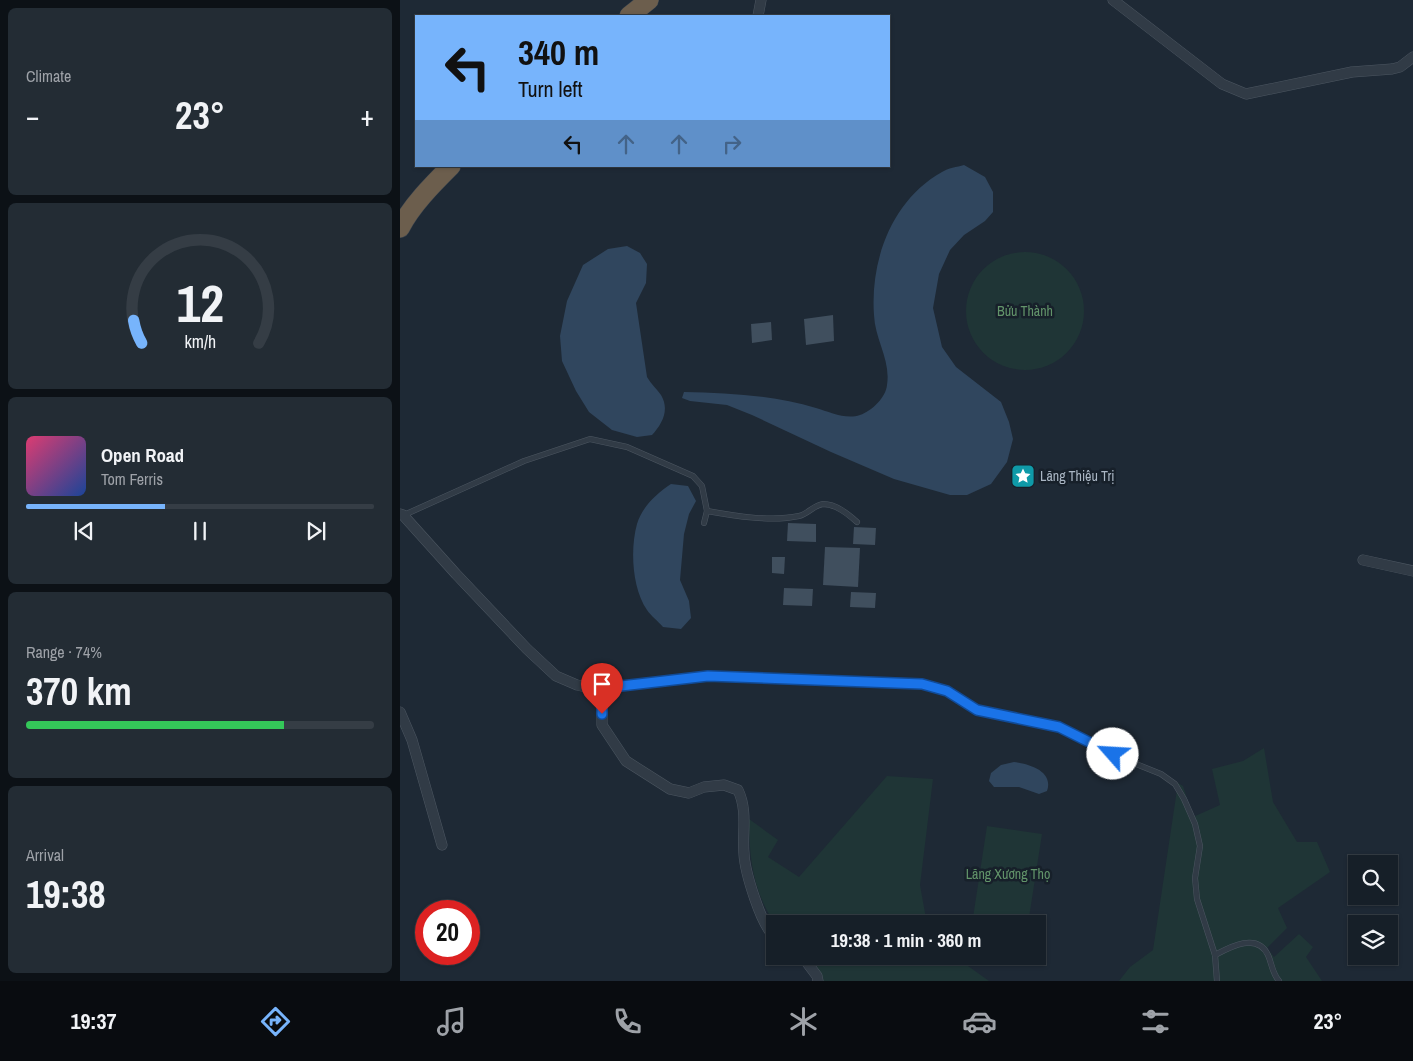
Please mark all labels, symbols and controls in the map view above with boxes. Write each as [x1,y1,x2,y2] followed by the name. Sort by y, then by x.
[518,29,599,76] text: 340 m
[435,35,500,100] icon: left
[26,65,71,87] text: Climate
[518,74,583,104] text: Turn left
[175,90,225,141] text: 23°
[26,97,39,135] text: −
[361,97,374,135] text: +
[559,130,587,158] icon: left
[612,130,640,158] icon: ahead
[665,130,693,158] icon: ahead
[718,130,746,158] icon: right
[176,268,224,338] text: 12
[997,302,1053,320] park label: Bửu Thành
[184,330,216,354] text: km/h
[101,442,184,468] text: Open Road
[1010,463,1036,489] place icon: Lăng Thiệu Trị
[1040,467,1115,485] place label: Lăng Thiệu Trị
[101,468,163,490] text: Tom Ferris
[70,517,98,545] icon: previous
[186,517,214,545] icon: pause
[302,517,330,545] icon: next
[26,641,102,663] text: Range · 74%
[581,663,623,714] pin
[26,666,132,717] text: 370 km
[588,670,616,698] icon: arrive
[1086,727,1138,779] position arrow
[26,844,64,866] text: Arrival
[1348,855,1398,965] map controls
[1348,855,1398,905] button: search
[966,865,1050,883] park label: Lăng Xương Thọ
[26,869,106,920] text: 19:38
[415,900,480,965] speed limit sign: 20
[1348,915,1398,965] button: layers
[831,927,981,953] text: 19:38 · 1 min · 360 m
[258,1004,293,1039] icon: directions
[434,1004,469,1039] icon: music
[610,1004,645,1039] icon: phone
[786,1004,821,1039] icon: climate
[962,1004,997,1039] icon: car
[1138,1004,1173,1039] icon: filters
[70,1006,117,1036] text: 19:37
[1314,1006,1342,1036] text: 23°

